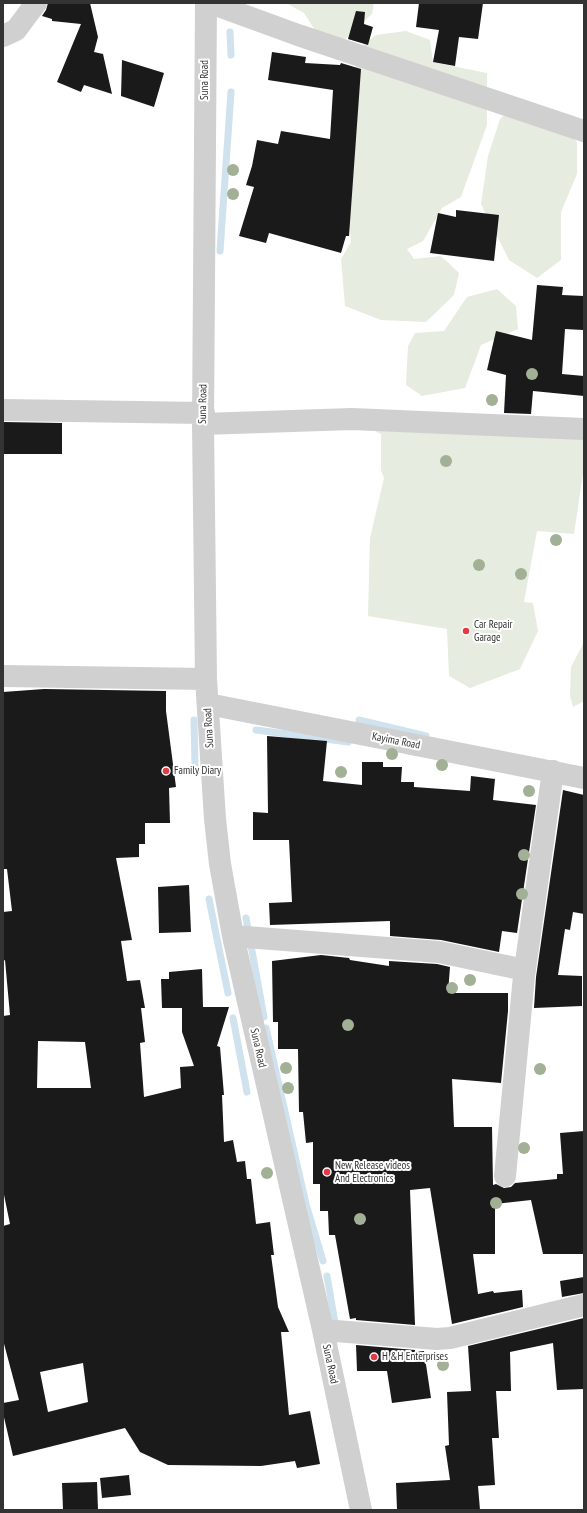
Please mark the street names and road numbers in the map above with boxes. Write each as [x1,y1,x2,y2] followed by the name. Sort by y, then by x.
[198,60,212,100] street label: Suna Road
[196,384,210,424] street label: Suna Road
[201,708,217,748] street label: Suna Road
[371,730,421,752] street label: Kayima Road
[247,1027,269,1069] street label: Suna Road
[319,1343,341,1385] street label: Suna Road

